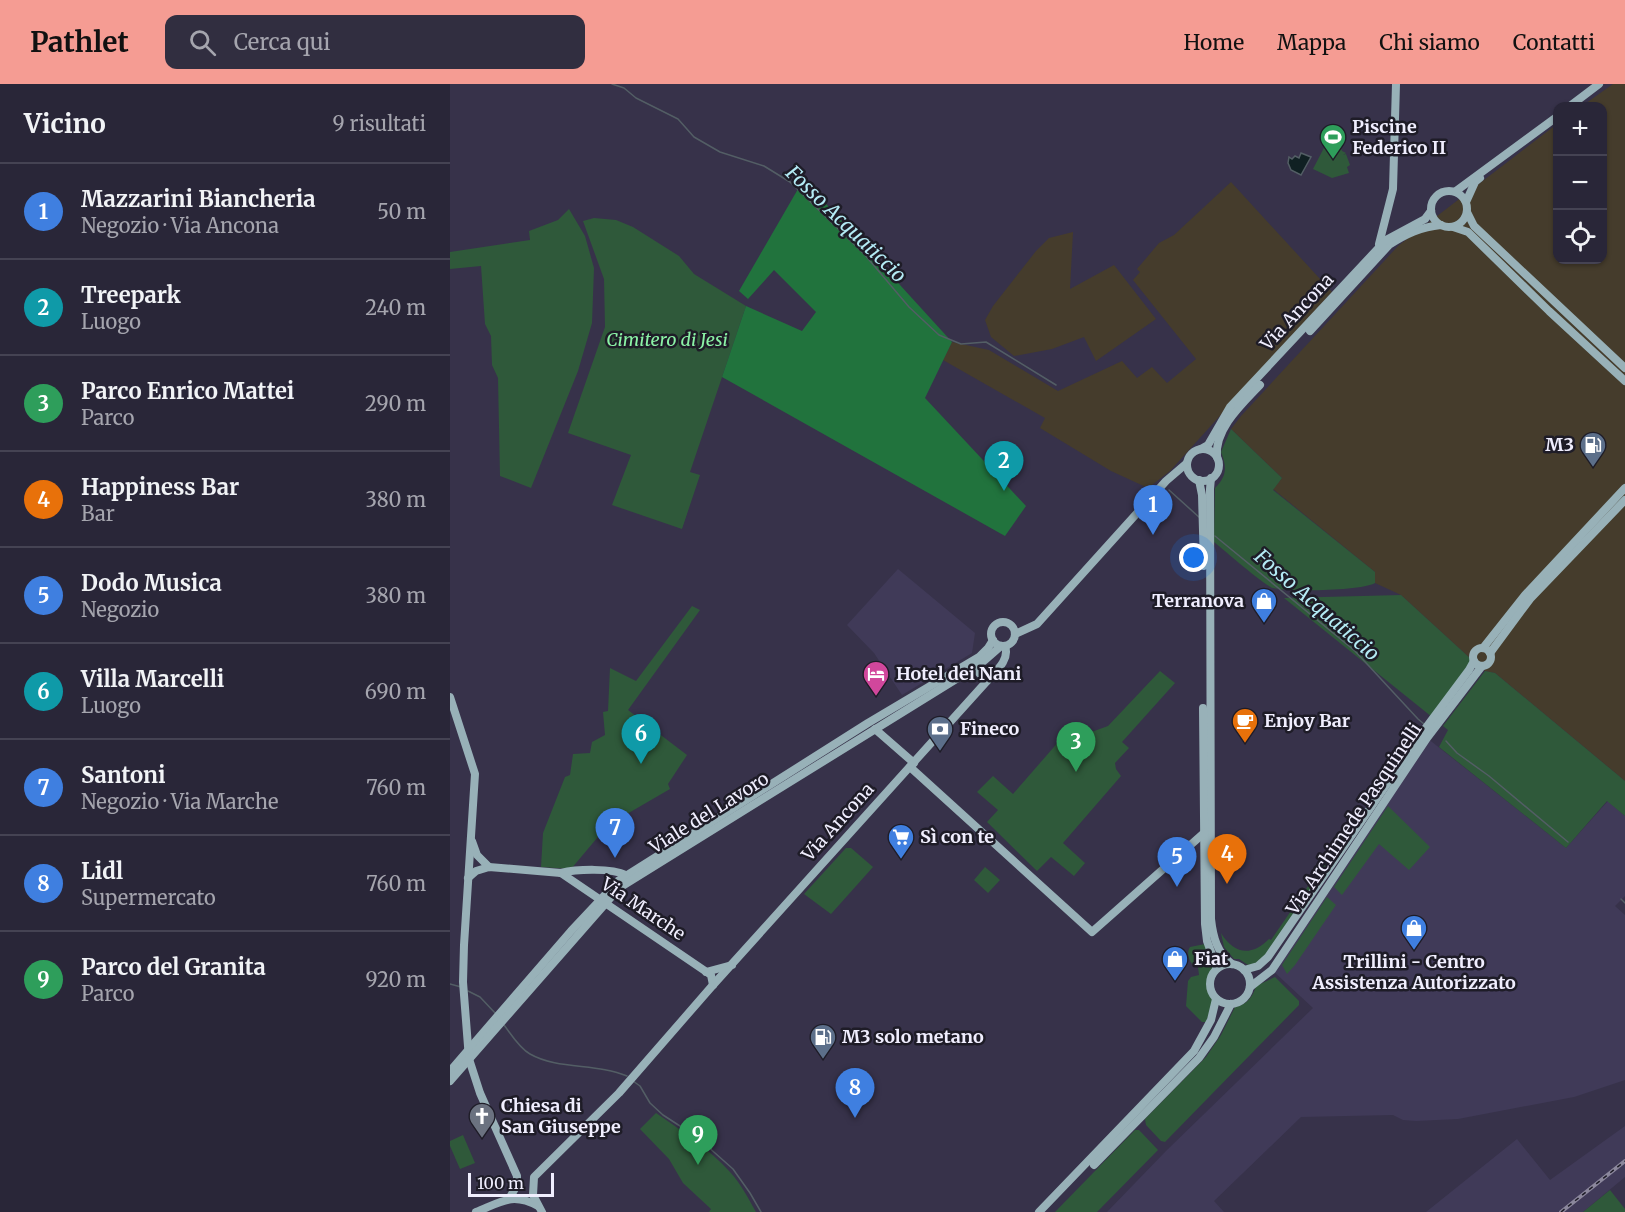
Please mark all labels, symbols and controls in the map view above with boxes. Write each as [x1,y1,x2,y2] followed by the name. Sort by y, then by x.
[165,15,585,69] search box
[30,24,129,60] text: Pathlet
[186,26,219,59] icon: search
[234,28,330,56] text: Cerca qui
[1184,29,1244,56] text: Home
[1277,29,1346,56] text: Mappa
[1379,29,1480,56] text: Chi siamo
[1513,29,1595,56] text: Contatti
[1553,102,1607,264] map controls
[1553,102,1607,156] button: +
[24,107,106,140] text: Vicino
[333,111,426,136] text: 9 risultati
[1352,115,1446,159] place label: Piscine Federico II
[1318,122,1348,160] sports icon: Piscine Federico II
[1553,156,1607,210] button: −
[780,159,912,287] water label: Fosso Acquaticcio
[81,185,316,213] text: Mazzarini Biancheria
[39,199,48,224] text: 1
[377,199,426,224] text: 50 m
[1553,210,1607,264] button: locate
[81,213,279,238] text: Negozio · Via Ancona
[1254,268,1338,356] street label: Via Ancona
[81,281,181,309] text: Treepark
[38,295,49,320] text: 2
[365,295,426,320] text: 240 m
[81,309,141,334] text: Luogo
[606,328,728,351] park label: Cimitero di Jesi
[81,377,294,405] text: Parco Enrico Mattei
[38,391,49,416] text: 3
[365,391,426,416] text: 290 m
[81,405,134,430] text: Parco
[1578,430,1608,468] fuel station icon: M3
[1545,433,1574,456] place label: M3
[984,442,1024,491] pin: 2
[81,473,239,501] text: Happiness Bar
[1134,486,1172,535] pin: 1
[37,487,50,512] text: 4
[365,487,426,512] text: 380 m
[81,501,115,526] text: Bar
[1179,543,1208,572] your location
[1249,543,1385,666] water label: Fosso Acquaticcio
[81,569,222,597] text: Dodo Musica
[38,583,49,608] text: 5
[365,583,426,608] text: 380 m
[1249,586,1279,624] shop icon: Terranova
[1152,589,1244,612] place label: Terranova
[81,597,159,622] text: Negozio
[861,659,891,697] hotel icon: Hotel dei Nani
[896,662,1021,685] place label: Hotel dei Nani
[81,665,224,693] text: Villa Marcelli
[37,679,50,704] text: 6
[365,679,426,704] text: 690 m
[81,693,141,718] text: Luogo
[1230,706,1260,744] cafe icon: Enjoy Bar
[1264,709,1350,732] place label: Enjoy Bar
[622,714,660,764] pin: 6
[925,714,955,752] bank icon: Fineco
[960,717,1019,740] place label: Fineco
[1280,718,1427,920] street label: Via Archimede Pasquinelli
[1056,722,1096,772] pin: 3
[81,761,166,789] text: Santoni
[644,767,773,859] street label: Viale del Lavoro
[38,775,50,800] text: 7
[366,775,426,800] text: 760 m
[796,778,879,866] street label: Via Ancona
[81,789,278,814] text: Negozio · Via Marche
[596,808,634,858] pin: 7
[886,822,916,860] supermarket icon: Sì con te
[920,825,994,848] place label: Sì con te
[1208,834,1246,884] pin: 4
[1158,838,1196,887] pin: 5
[81,857,123,885] text: Lidl
[37,871,50,896] text: 8
[366,871,426,896] text: 760 m
[596,871,690,945] street label: Via Marche
[81,885,216,910] text: Supermercato
[1399,913,1429,951] shop icon: Trillini - Centro Assistenza Autorizzato
[1160,944,1190,982] shop icon: Fiat
[1194,947,1229,970] place label: Fiat
[1311,950,1516,994] place label: Trillini - Centro Assistenza Autorizzato
[81,953,266,981] text: Parco del Granita
[37,967,50,992] text: 9
[366,967,426,992] text: 920 m
[81,981,134,1006] text: Parco
[808,1022,838,1060] fuel station icon: M3 solo metano
[842,1025,984,1048] place label: M3 solo metano
[836,1068,874,1118] pin: 8
[501,1094,621,1138] place label: Chiesa di San Giuseppe
[467,1101,497,1139] church icon: Chiesa di San Giuseppe
[678,1116,718,1165] pin: 9
[468,1170,554,1198] scale bar
[477,1173,524,1193] text: 100 m

